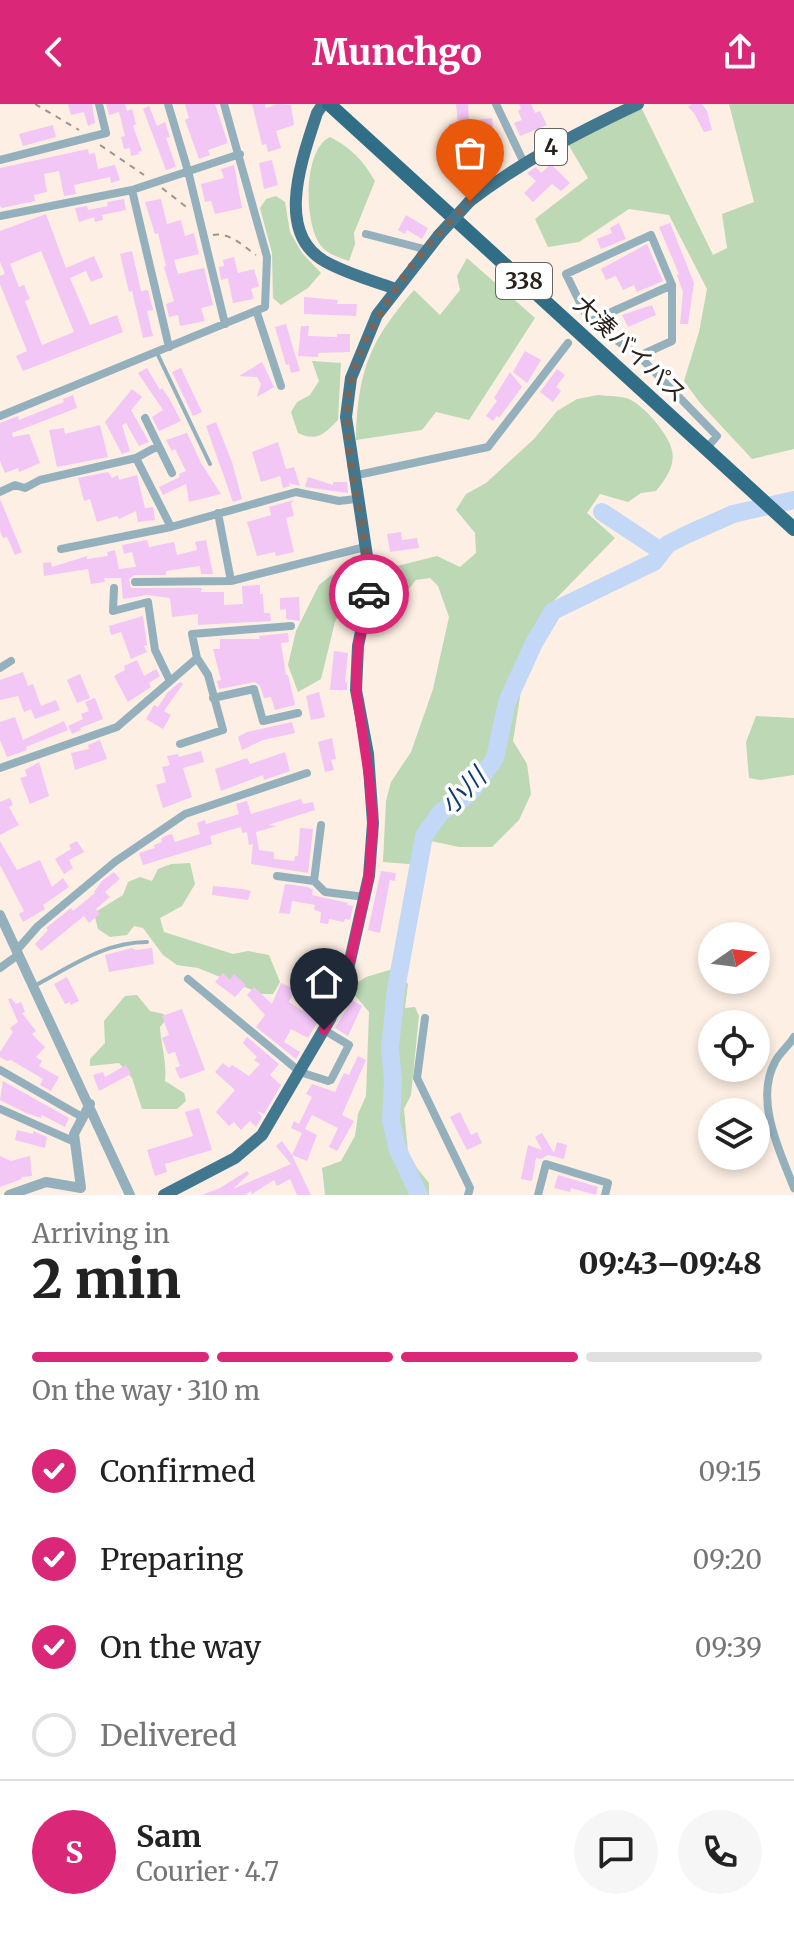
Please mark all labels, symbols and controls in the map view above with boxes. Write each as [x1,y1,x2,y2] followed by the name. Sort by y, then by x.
[32,30,76,74] icon: back
[312,30,482,75] text: Munchgo
[718,30,762,74] icon: share
[436,119,504,201] pin
[535,129,567,165] road number: 4
[448,131,492,175] icon: bag
[496,263,552,299] road number: 338
[567,288,693,409] street label: 大湊バイパス
[329,554,409,634] courier
[347,572,391,616] icon: car
[433,758,495,821] water label: 小川
[698,922,770,994] north arrow
[698,922,770,1170] map controls
[290,948,358,1030] pin
[302,960,346,1004] icon: home
[698,1010,770,1082] button: locate
[698,1098,770,1170] button: layers
[32,1217,170,1250] text: Arriving in
[579,1244,762,1282] text: 09:43–09:48
[32,1247,181,1312] text: 2 min
[32,1374,260,1407] text: On the way · 310 m
[32,1449,76,1493] icon: check
[100,1452,255,1490] text: Confirmed
[699,1455,762,1488] text: 09:15
[32,1537,76,1581] icon: check
[100,1540,243,1578] text: Preparing
[692,1543,762,1576] text: 09:20
[32,1625,76,1669] icon: check
[100,1628,261,1666] text: On the way
[695,1631,762,1664] text: 09:39
[100,1716,237,1754] text: Delivered
[574,1810,658,1894] button: chat
[678,1810,762,1894] button: phone
[136,1817,201,1855] text: Sam
[65,1833,83,1871] text: S
[136,1855,279,1888] text: Courier · 4.7

